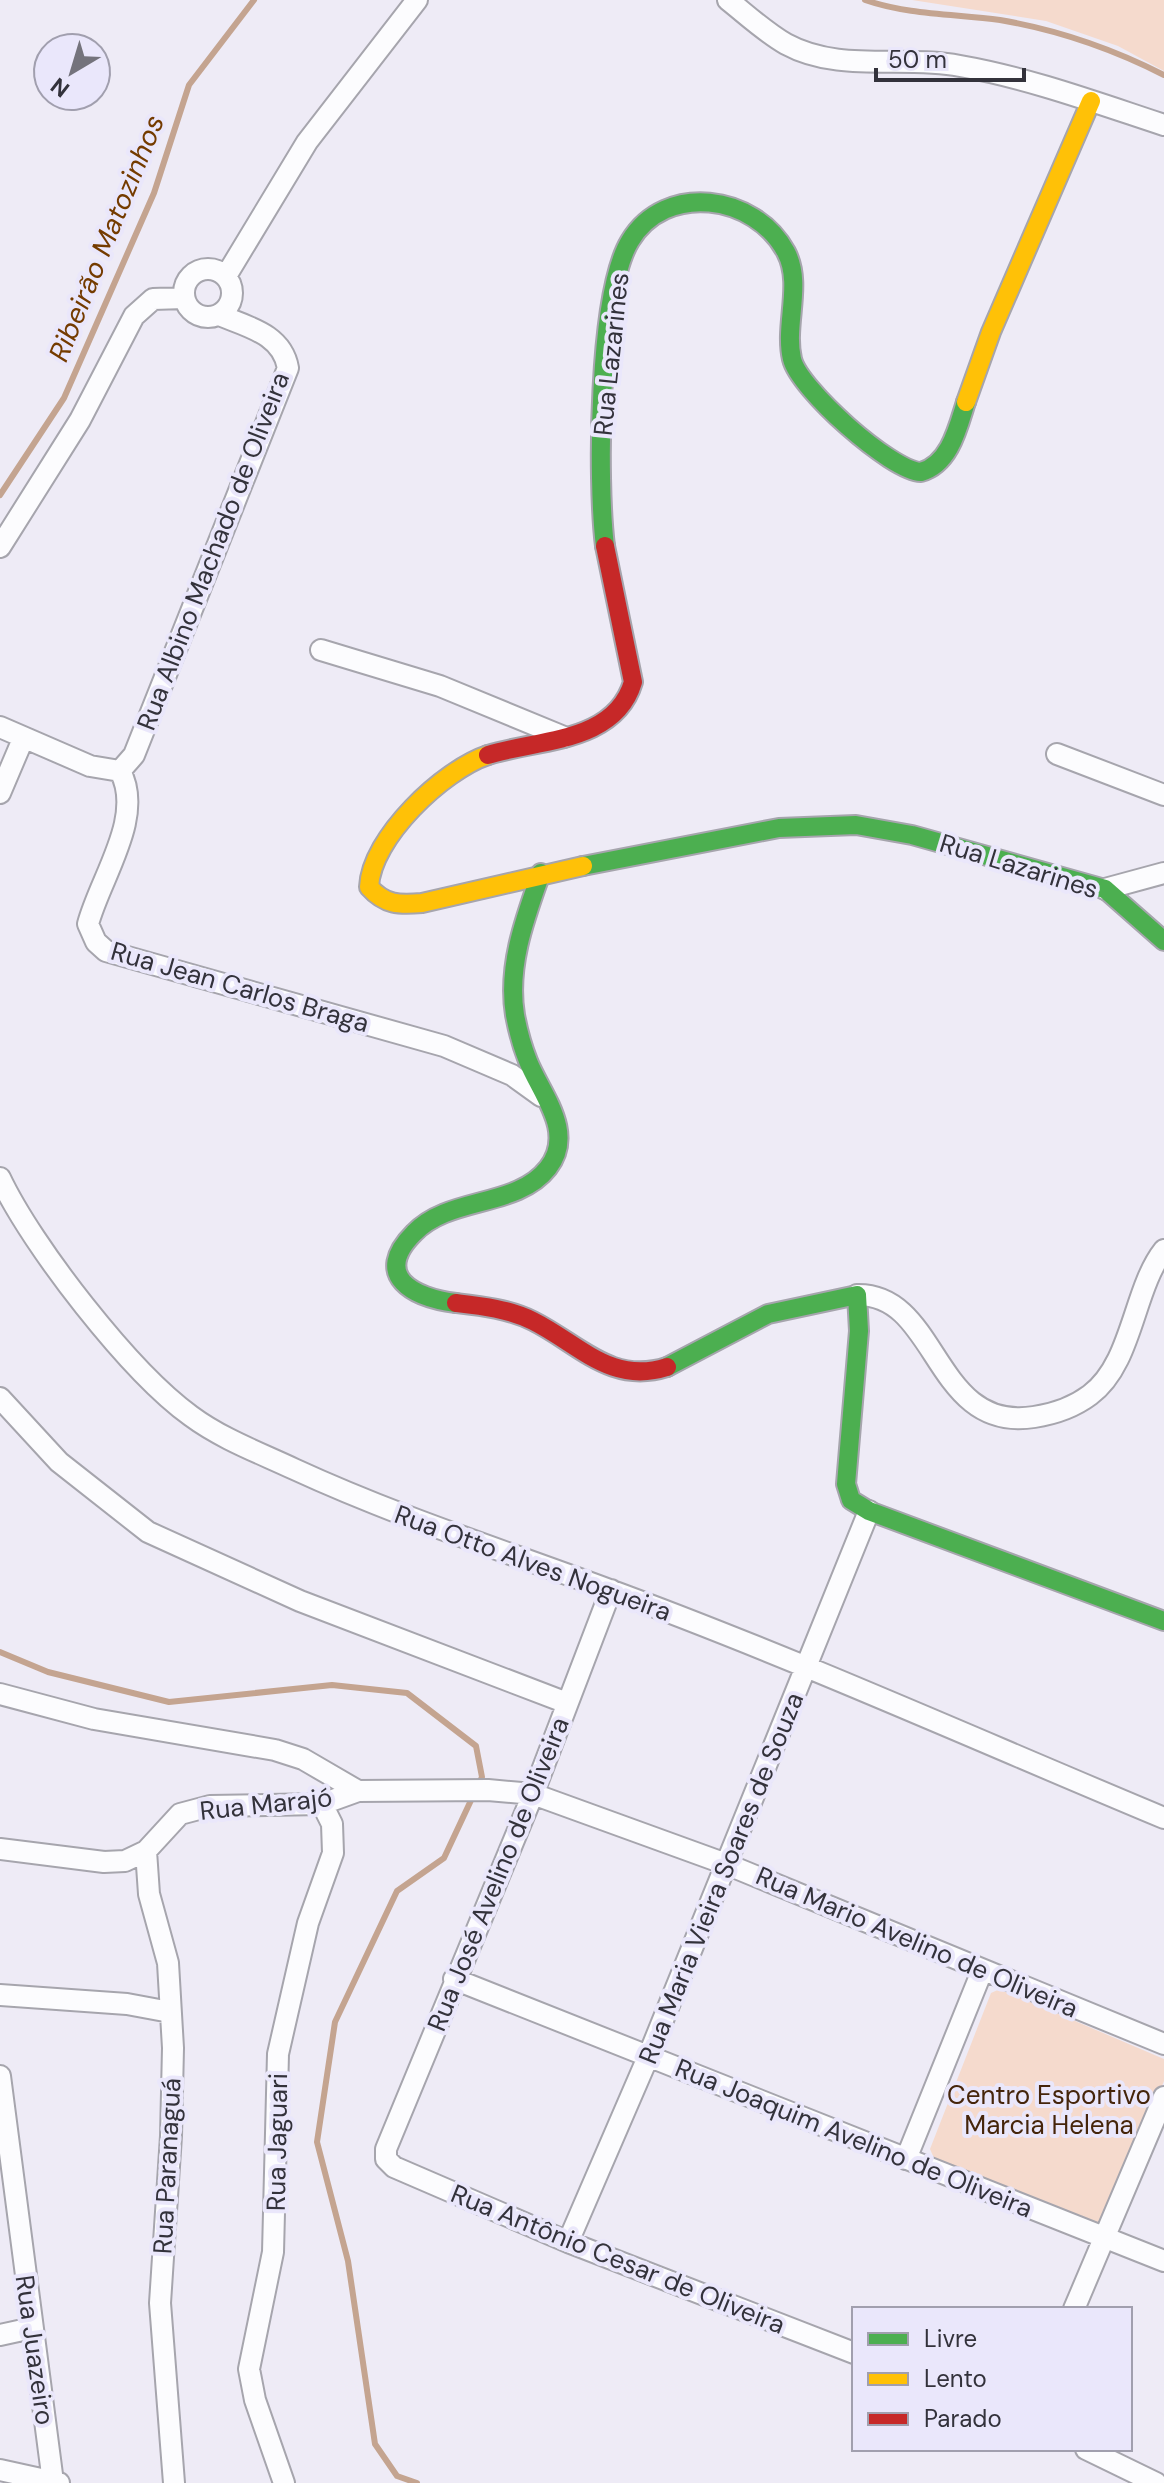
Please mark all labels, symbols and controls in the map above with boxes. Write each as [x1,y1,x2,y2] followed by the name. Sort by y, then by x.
[32,32,112,112] north arrow
[876,32,1024,82] scale bar
[888,44,947,75] text: 50 m
[45,71,75,104] text: N
[40,109,173,367] water label: Ribeirão Matozinhos
[586,271,636,437] street label: Rua Lazarines
[129,367,297,735] street label: Rua Albino Machado de Oliveira
[936,826,1102,906] street label: Rua Lazarines
[107,934,373,1040] street label: Rua Jean Carlos Braga
[390,1497,676,1629] street label: Rua Otto Alves Nogueira
[631,1687,811,2069] street label: Rua Maria Vieira Soares de Souza
[419,1712,577,2036] street label: Rua José Avelino de Oliveira
[198,1780,334,1828] street label: Rua Marajó
[751,1859,1083,2025] street label: Rua Mario Avelino de Oliveira
[670,2051,1038,2225] street label: Rua Joaquim Avelino de Oliveira
[259,2073,295,2211] street label: Rua Jaguari
[145,2077,189,2255] street label: Rua Paranaguá
[947,2078,1151,2142] park label: Centro Esportivo Marcia Helena
[446,2176,790,2342] street label: Rua Antônio Cesar de Oliveira
[8,2273,62,2427] street label: Rua Juazeiro
[852,2307,1132,2451] legend
[924,2323,977,2354] text: Livre
[924,2363,987,2394] text: Lento
[924,2403,1002,2434] text: Parado

